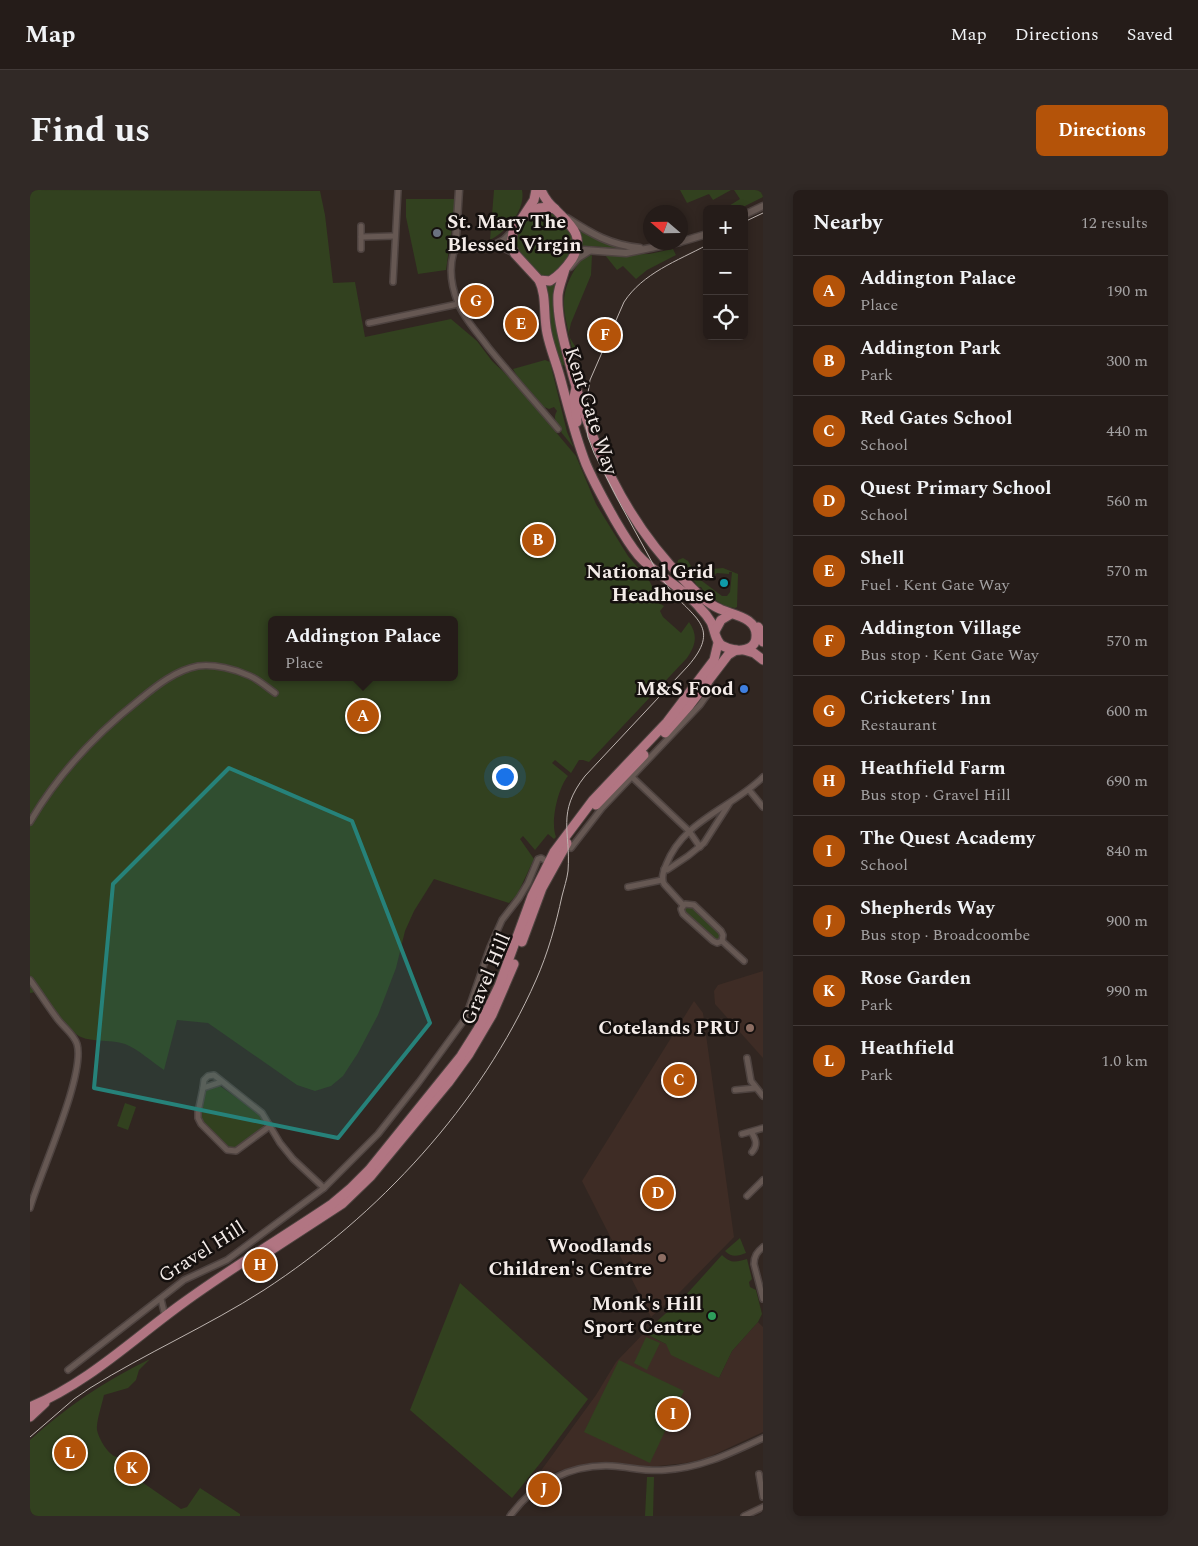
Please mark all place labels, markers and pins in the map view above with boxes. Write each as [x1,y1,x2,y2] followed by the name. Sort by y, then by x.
[447,207,582,260] place label: St. Mary The Blessed Virgin
[431,227,443,239] marker: St. Mary The Blessed Virgin
[460,282,492,320] pin: G
[505,305,537,343] pin: E
[589,316,621,354] pin: F
[522,521,554,559] pin: B
[586,557,714,610] place label: National Grid Headhouse
[718,577,730,589] marker: National Grid Headhouse
[636,674,734,704] place label: M&S Food
[738,683,750,695] marker: M&S Food
[347,697,379,735] pin: A
[598,1013,740,1043] place label: Cotelands PRU
[744,1022,756,1034] marker: Cotelands PRU
[663,1061,695,1099] pin: C
[642,1174,674,1212] pin: D
[488,1231,652,1284] place label: Woodlands Children's Centre
[244,1246,276,1284] pin: H
[656,1252,668,1264] marker: Woodlands Children's Centre
[584,1289,702,1342] place label: Monk's Hill Sport Centre
[706,1310,718,1322] marker: Monk's Hill Sport Centre
[657,1395,689,1433] pin: I
[54,1434,86,1472] pin: L
[116,1449,148,1487] pin: K
[528,1470,560,1508] pin: J

